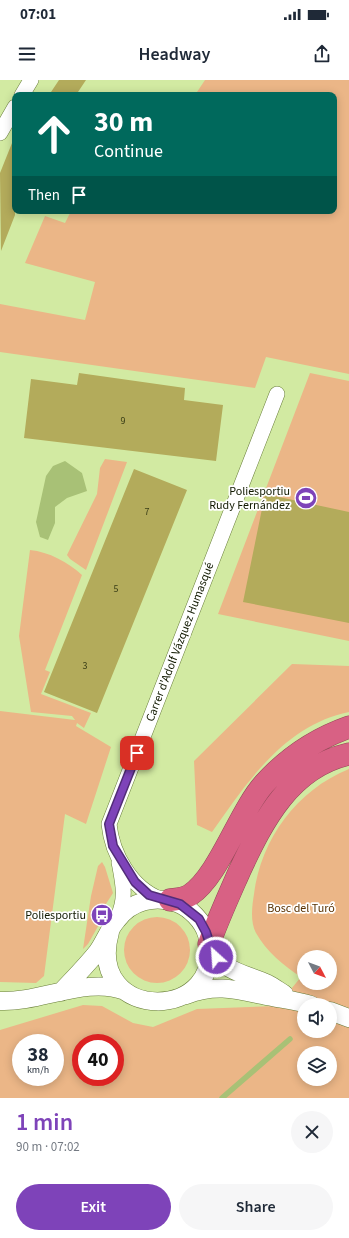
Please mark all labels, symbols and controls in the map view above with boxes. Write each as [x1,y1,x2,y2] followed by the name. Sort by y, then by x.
[20,4,56,25] text: 07:01
[139,42,210,67] text: Headway
[16,43,38,65] icon: menu
[311,43,333,65] icon: share
[94,102,153,142] text: 30 m
[28,108,80,160] icon: ahead
[94,139,163,164] text: Continue
[68,184,90,206] icon: arrive
[28,185,60,206] text: Then
[121,414,126,428] house number: 9
[209,483,290,514] place label: Poliesportiu Rudy Fernández
[293,485,319,511] sports icon: Poliesportiu Rudy Fernández
[145,505,150,519] house number: 7
[142,560,218,724] street label: Carrer d'Adolf Vázquez Humasqué
[114,582,119,596] house number: 5
[83,659,88,673] house number: 3
[120,736,154,770] pin
[126,742,148,764] icon: arrive
[267,900,335,917] park label: Bosc del Turó
[89,902,115,928] bus stop icon: Poliesportiu
[25,907,86,924] place label: Poliesportiu
[195,936,237,978] position arrow
[297,950,337,990] north arrow
[297,950,337,1086] map controls
[297,998,337,1038] button: sound
[72,1034,124,1086] speed limit sign: 40
[27,1041,49,1069] text: 38
[297,1046,337,1086] button: layers
[27,1063,49,1077] text: km/h
[16,1105,73,1140] text: 1 min
[291,1111,333,1153] button: close
[16,1138,80,1156] text: 90 m · 07:02
[16,1184,171,1230] button: Exit
[179,1184,333,1230] button: Share

